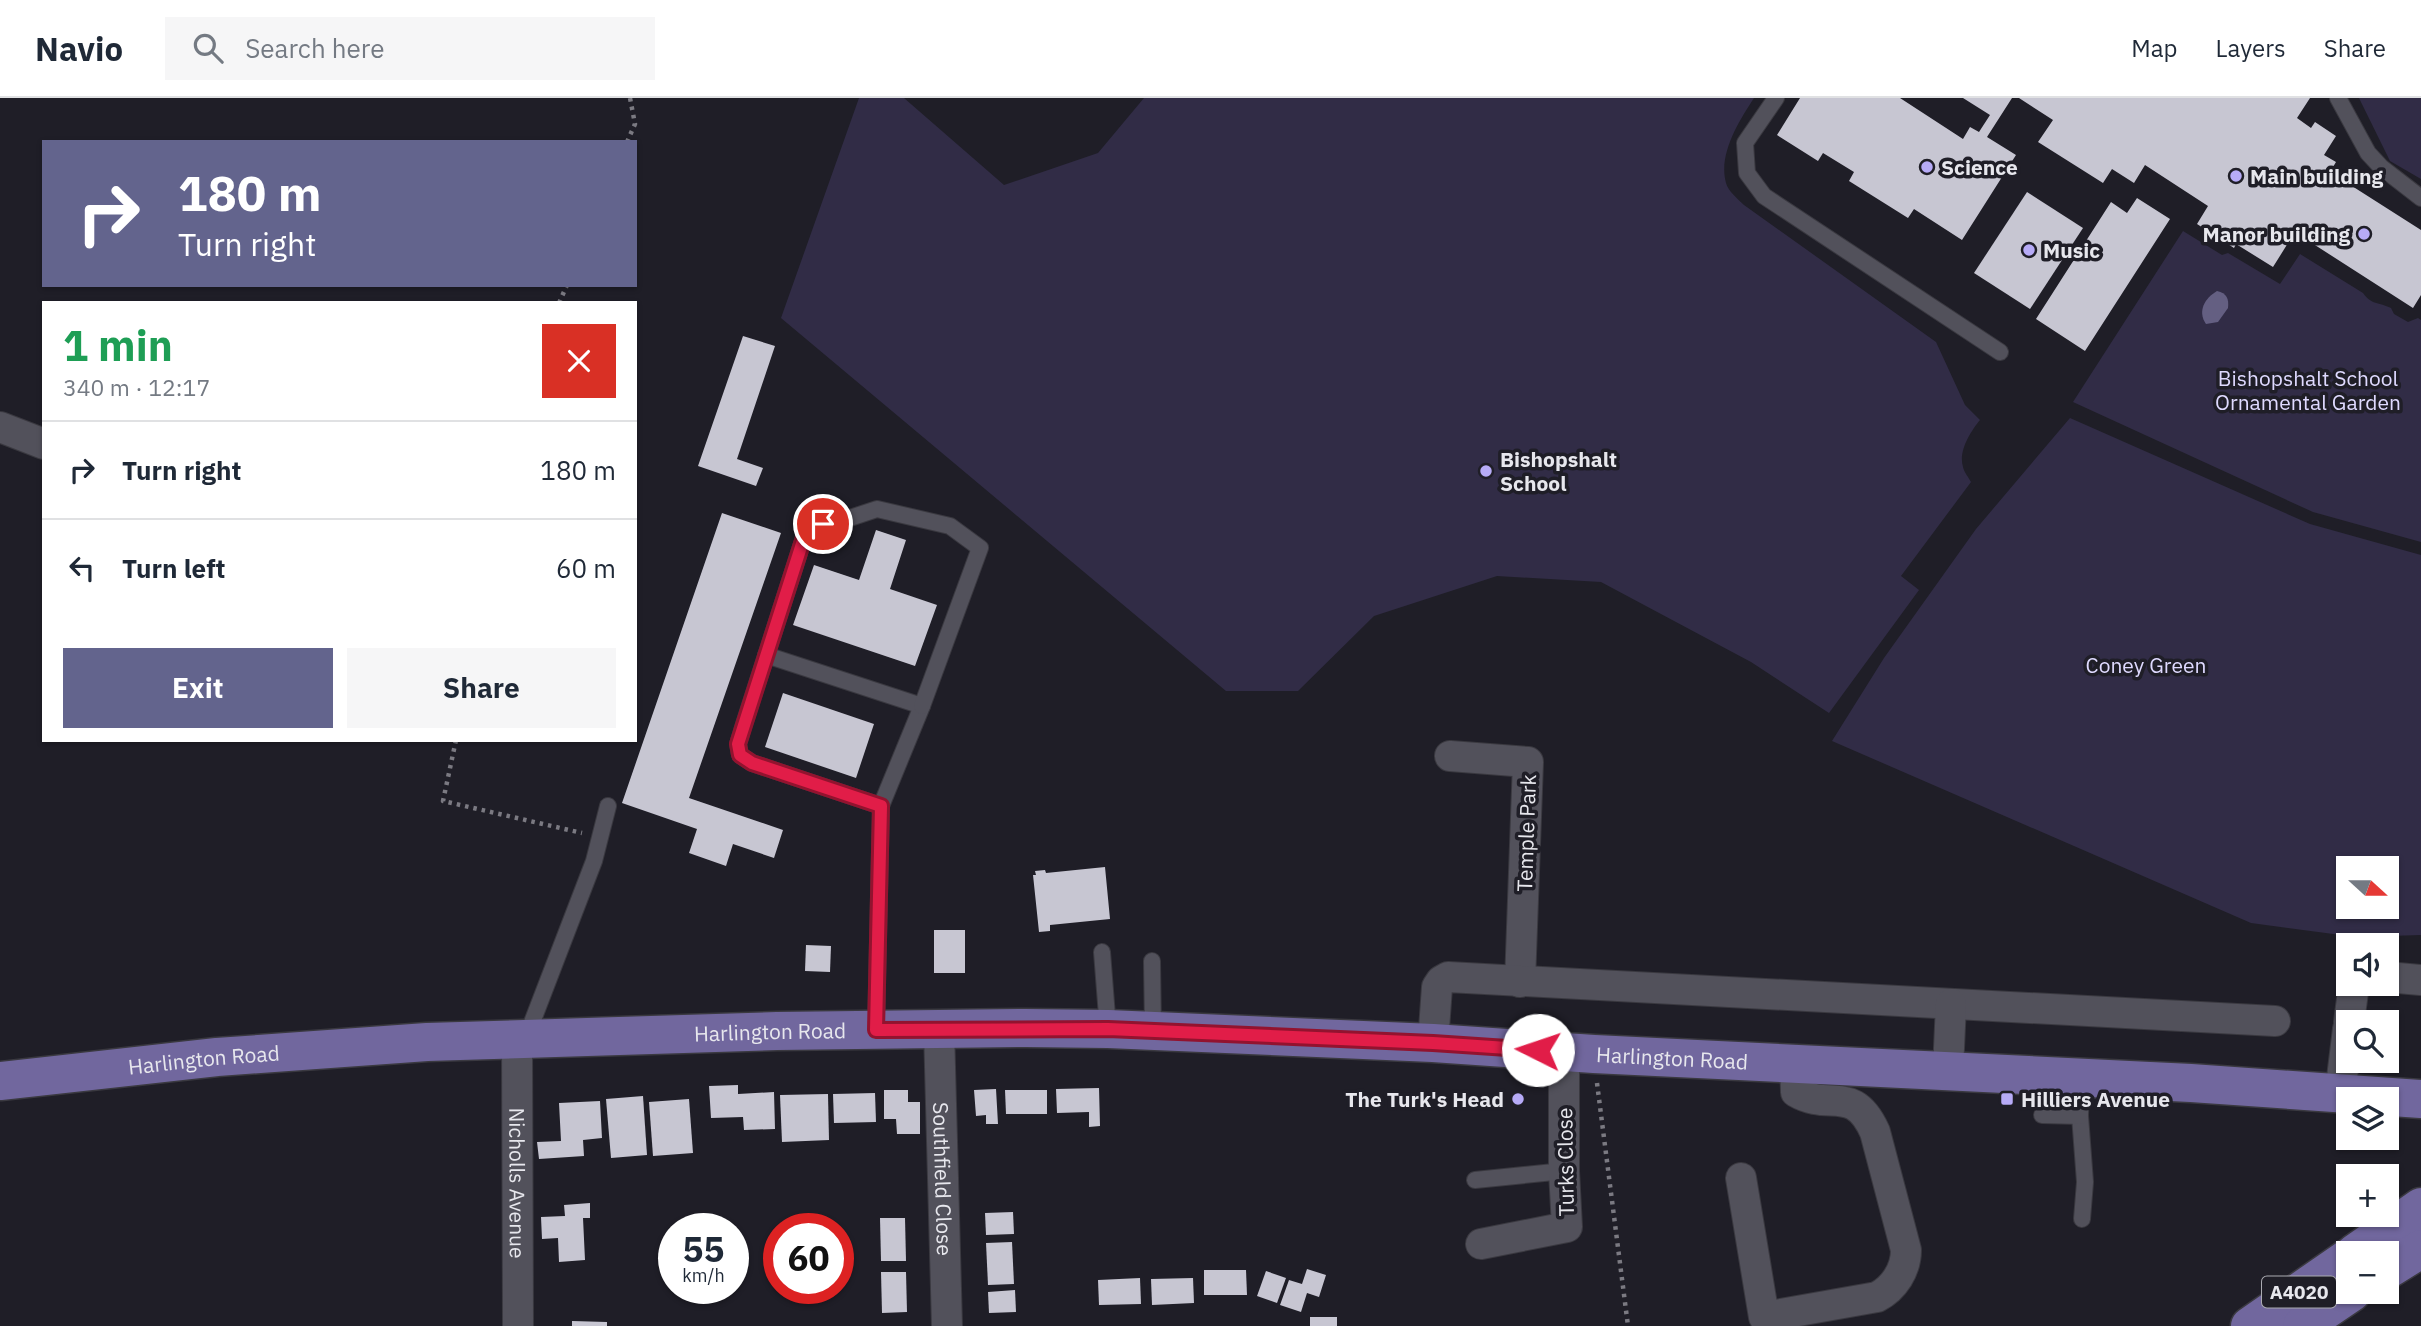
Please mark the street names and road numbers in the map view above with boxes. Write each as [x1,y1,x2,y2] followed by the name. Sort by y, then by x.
[1510,774,1542,892] street label: Temple Park
[694,1016,846,1048] street label: Harlington Road
[127,1039,281,1081] street label: Harlington Road
[1596,1040,1749,1075] street label: Harlington Road
[927,1102,959,1256] street label: Southfield Close
[503,1107,532,1259] street label: Nicholls Avenue
[1550,1107,1580,1217] street label: Turks Close
[2262,1276,2336,1308] road number: A4020

